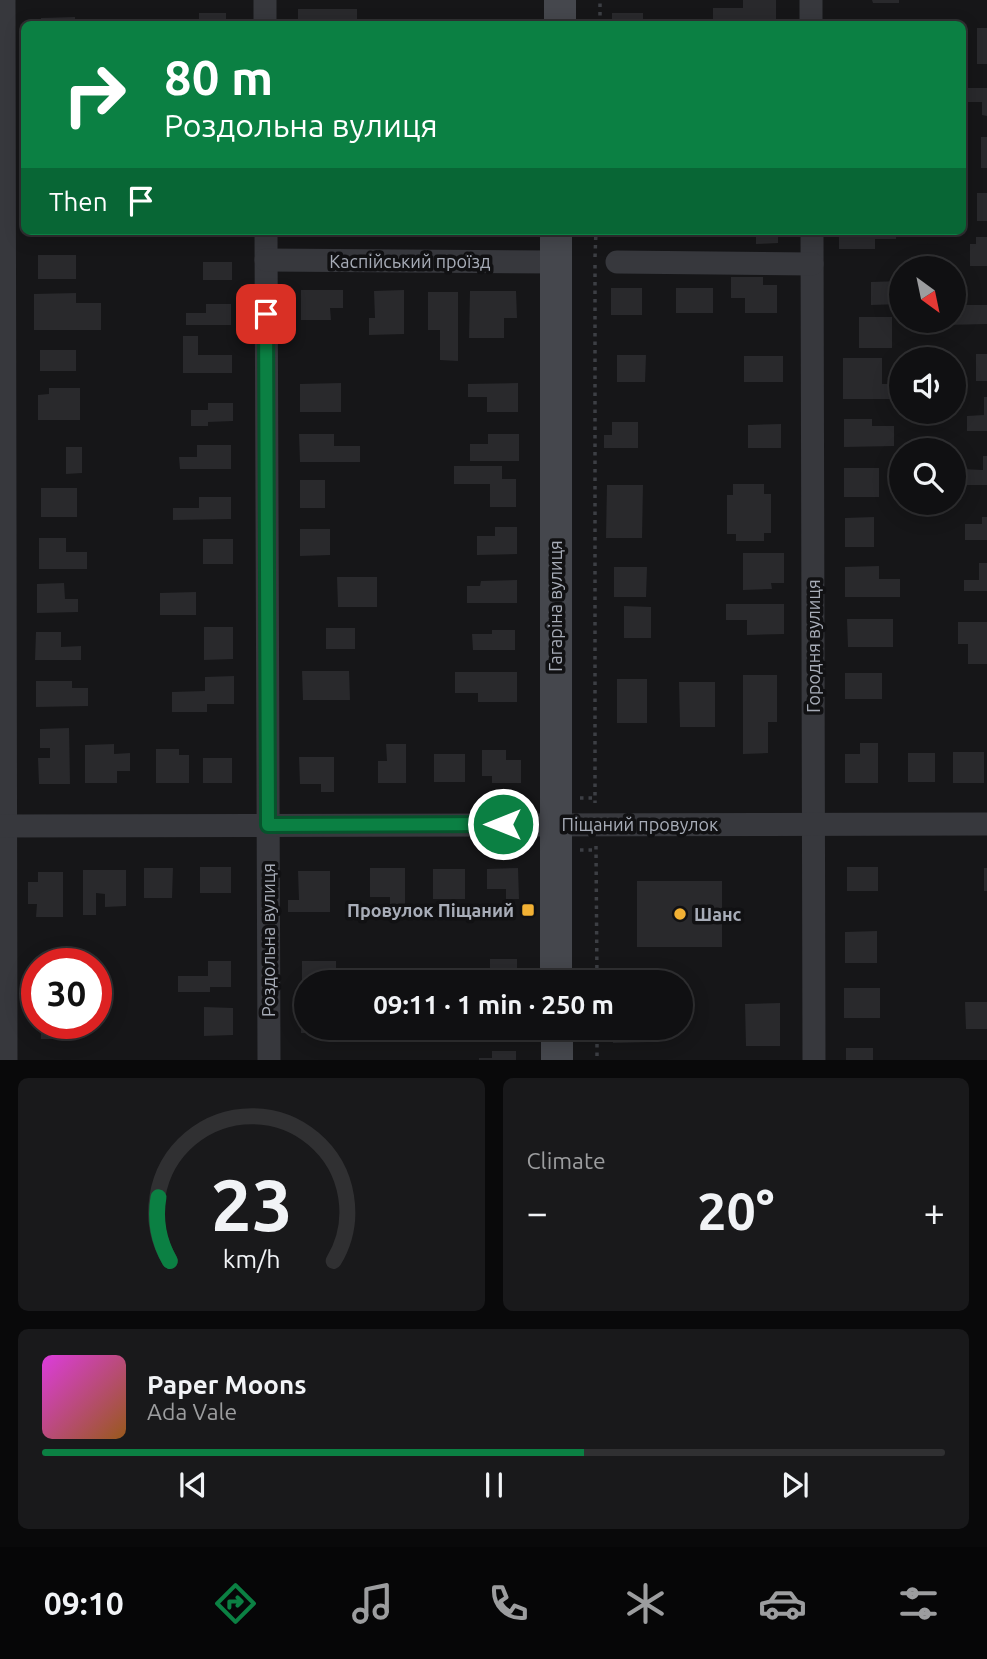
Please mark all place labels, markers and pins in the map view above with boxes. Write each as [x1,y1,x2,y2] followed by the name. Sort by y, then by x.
[236,284,296,344] pin
[347,900,514,920] place label: Провулок Піщаний
[520,902,536,918] marker: Провулок Піщаний
[694,904,742,924] place label: Шанс
[672,906,688,922] marker: Шанс

